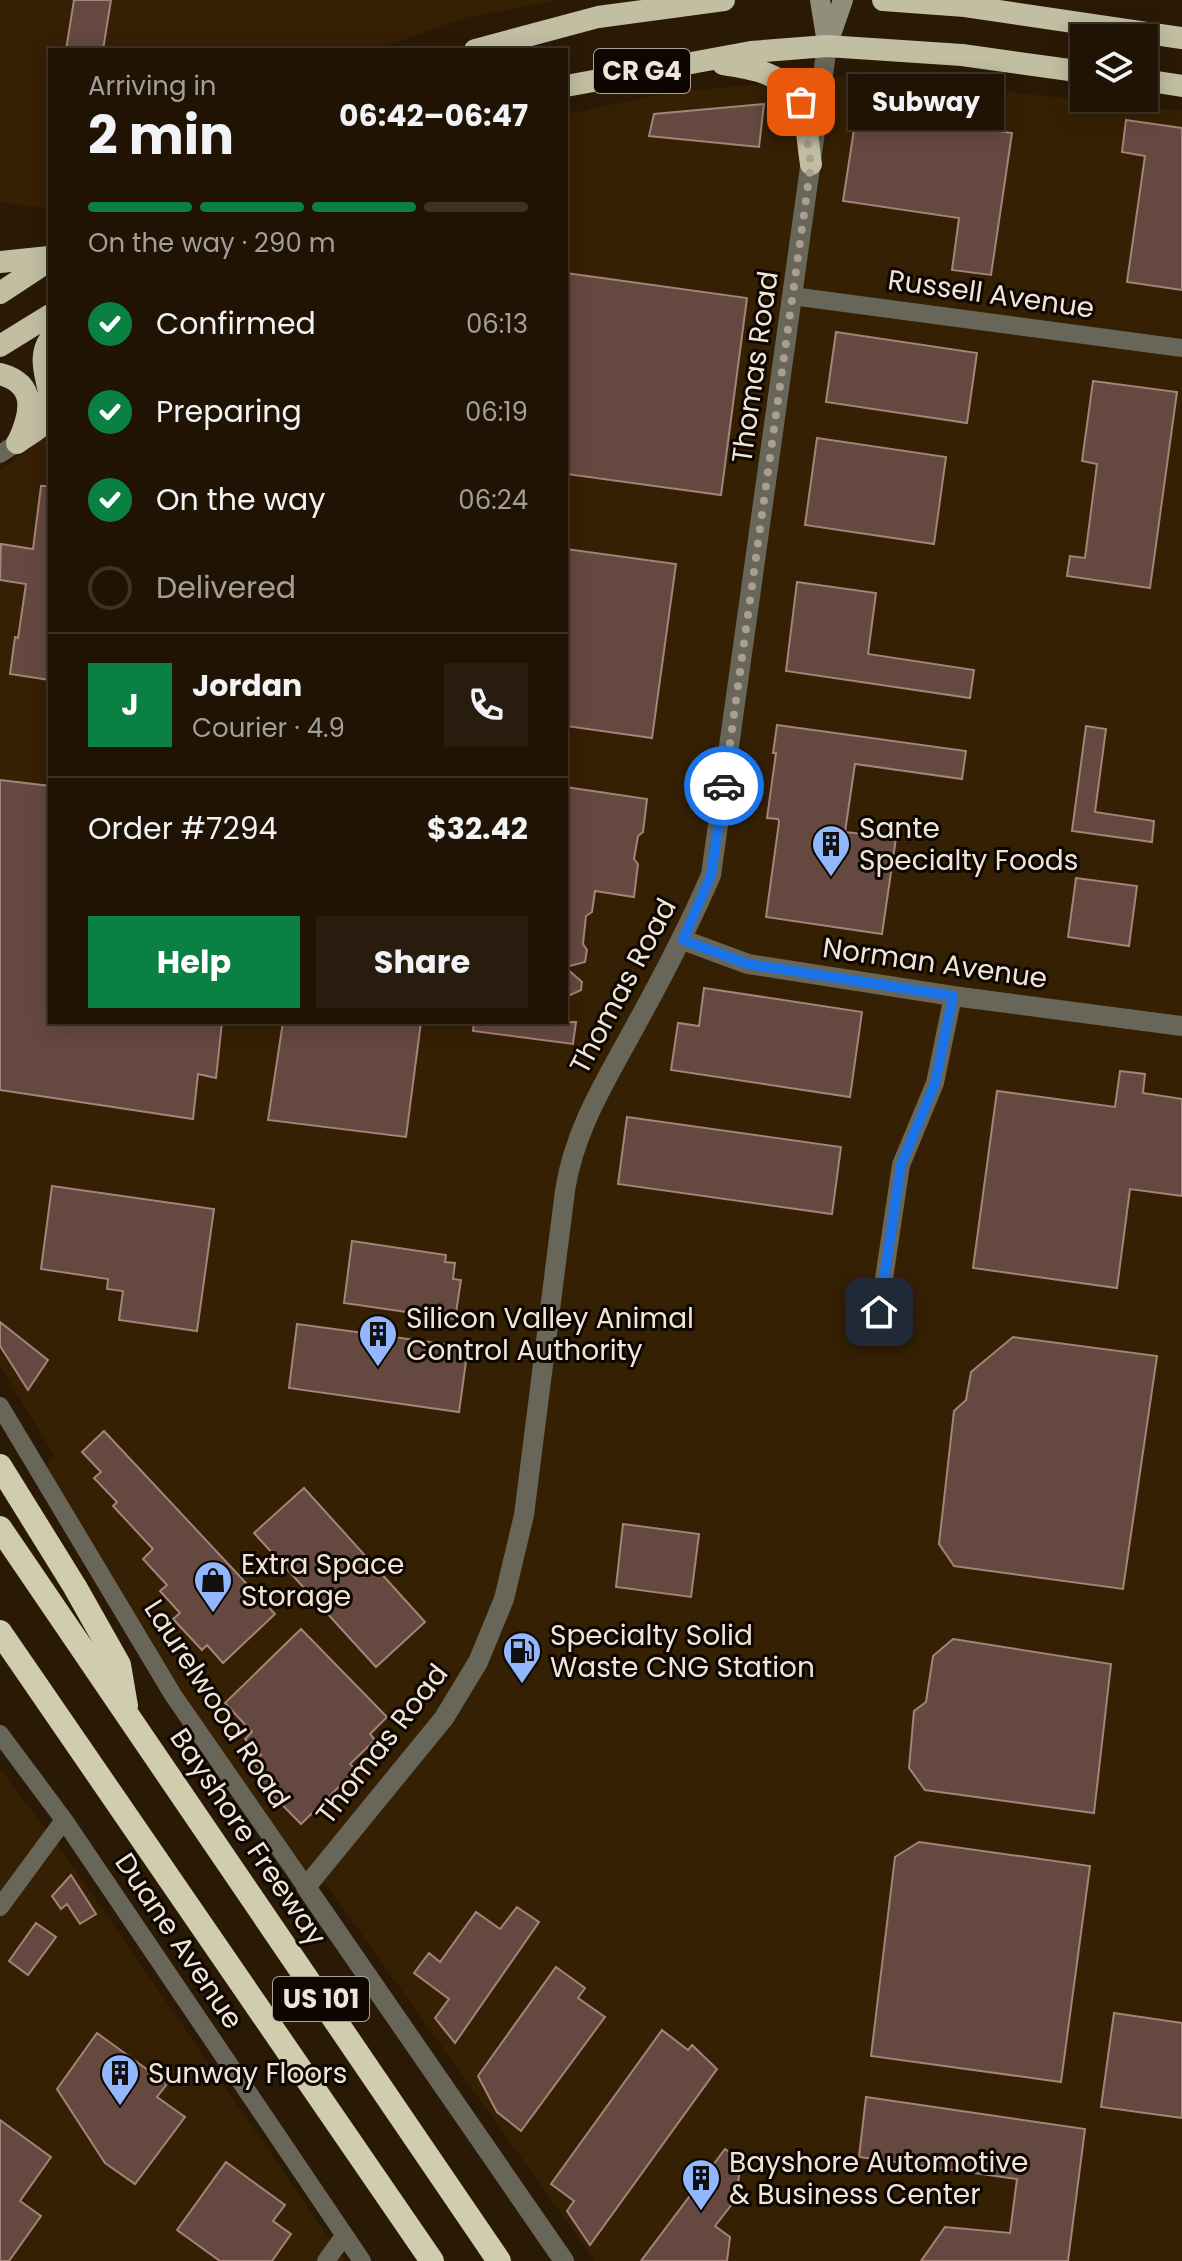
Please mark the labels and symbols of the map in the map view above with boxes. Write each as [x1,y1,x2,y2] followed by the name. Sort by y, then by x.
[594,49,690,93] road number: CR G4
[767,68,835,136] pin
[849,74,1005,130] callout: Subway
[885,260,1097,328] street label: Russell Avenue
[722,268,788,466] street label: Thomas Road
[684,746,764,826] courier
[859,809,1078,880] place label: Sante Specialty Foods
[810,823,852,878] building icon: Sante Specialty Foods
[560,891,686,1081] street label: Thomas Road
[820,928,1050,998] street label: Norman Avenue
[845,1278,913,1346] pin
[406,1299,694,1370] place label: Silicon Valley Animal Control Authority
[357,1313,399,1368] building icon: Silicon Valley Animal Control Authority
[241,1545,404,1616] place label: Extra Space Storage
[192,1559,234,1614] shop icon: Extra Space Storage
[135,1592,299,1816] street label: Laurelwood Road
[550,1616,815,1687] place label: Specialty Solid Waste CNG Station
[501,1630,543,1685] fuel station icon: Specialty Solid Waste CNG Station
[307,1656,457,1832] street label: Thomas Road
[161,1721,335,1954] street label: Bayshore Freeway
[106,1845,252,2037] street label: Duane Avenue
[273,1977,369,2021] road number: US 101
[99,2052,141,2107] building icon: Sunway Floors
[148,2054,347,2093] place label: Sunway Floors
[729,2143,1028,2214] place label: Bayshore Automotive & Business Center
[680,2157,722,2212] building icon: Bayshore Automotive & Business Center

